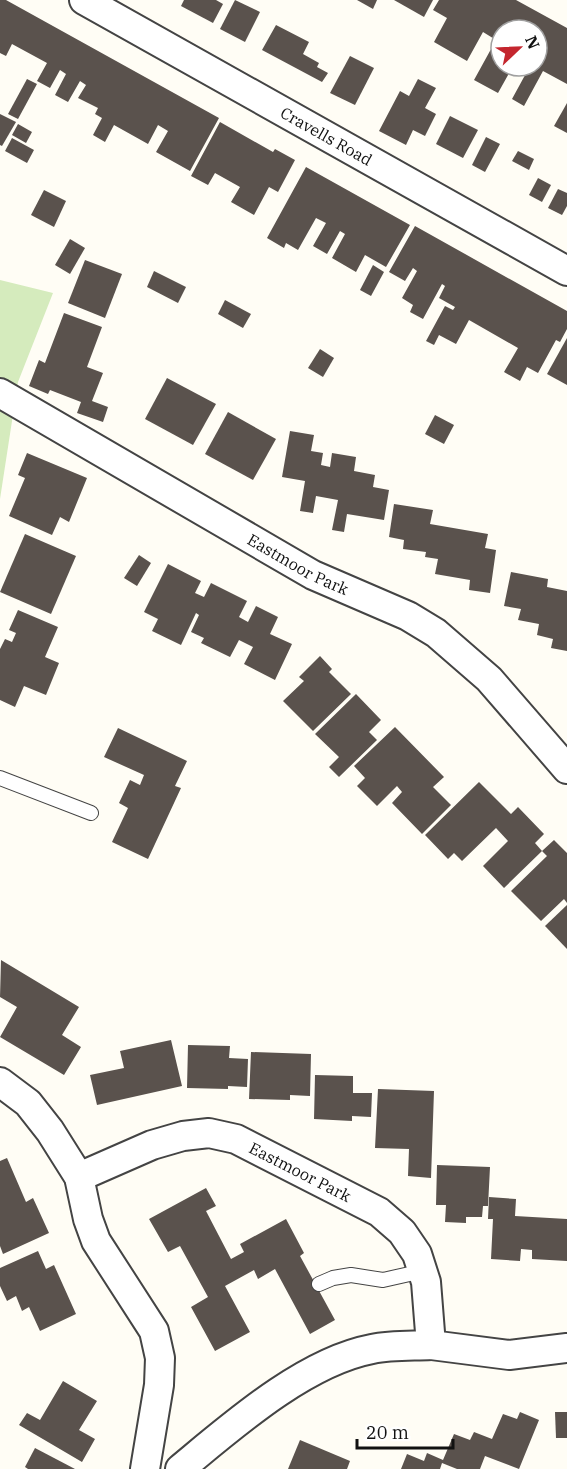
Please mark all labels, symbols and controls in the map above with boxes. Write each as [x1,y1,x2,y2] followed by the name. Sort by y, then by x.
[489,18,549,78] north arrow
[521,32,544,52] text: N
[277,102,376,170] street label: Cravells Road
[244,529,352,599] street label: Eastmoor Park
[246,1138,355,1206] street label: Eastmoor Park
[357,1412,453,1450] scale bar
[366,1421,409,1444] text: 20 m

